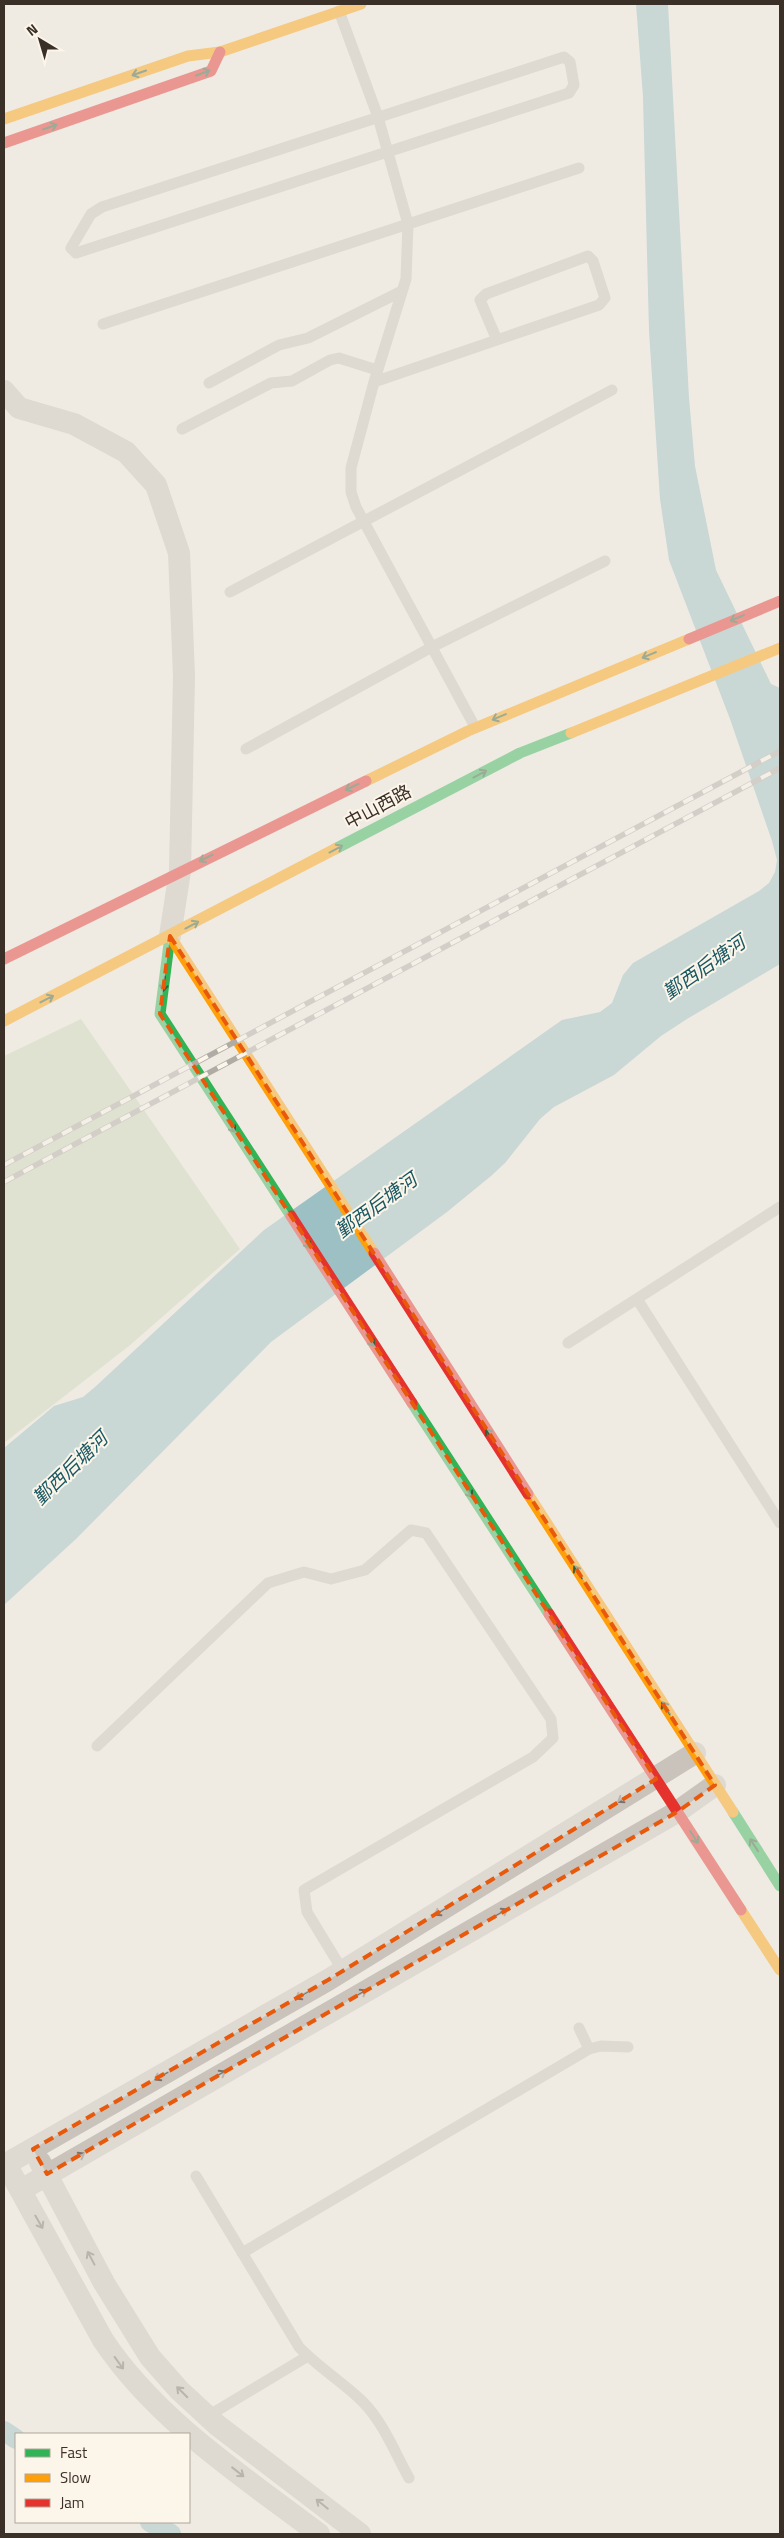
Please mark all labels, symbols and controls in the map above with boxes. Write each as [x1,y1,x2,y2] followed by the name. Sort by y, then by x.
[15,15,65,65] north arrow
[21,18,42,41] text: N
[195,68,210,77] one-way arrow
[132,69,147,78] one-way arrow
[42,122,57,131] one-way arrow
[730,614,745,624] one-way arrow
[642,651,657,660] one-way arrow
[492,713,507,723] one-way arrow
[472,769,487,778] one-way arrow
[340,778,416,835] street label: 中山西路
[345,783,360,792] one-way arrow
[328,844,343,854] one-way arrow
[199,854,214,863] one-way arrow
[184,919,198,929] one-way arrow
[656,925,754,1006] water label: 鄞西后塘河
[158,976,168,992] one-way arrow
[39,994,54,1003] one-way arrow
[226,1118,236,1132] one-way arrow
[329,1163,426,1244] water label: 鄞西后塘河
[301,1234,311,1248] one-way arrow
[365,1333,375,1347] one-way arrow
[25,1421,117,1511] water label: 鄞西后塘河
[485,1429,495,1443] one-way arrow
[463,1484,473,1498] one-way arrow
[573,1565,583,1579] one-way arrow
[552,1620,562,1634] one-way arrow
[661,1702,671,1716] one-way arrow
[618,1794,632,1804] one-way arrow
[689,1829,699,1843] one-way arrow
[749,1839,759,1853] one-way arrow
[434,1906,448,1916] one-way arrow
[493,1908,507,1918] one-way arrow
[352,1989,366,1999] one-way arrow
[295,1991,310,2000] one-way arrow
[211,2070,226,2080] one-way arrow
[154,2071,169,2081] one-way arrow
[71,2151,85,2161] one-way arrow
[34,2214,44,2229] one-way arrow
[86,2250,96,2265] one-way arrow
[114,2356,124,2370] one-way arrow
[176,2386,188,2398] one-way arrow
[15,2433,190,2523] legend
[60,2441,88,2464] text: Fast
[60,2466,91,2489] text: Slow
[232,2467,245,2478] one-way arrow
[60,2491,84,2514] text: Jam
[316,2498,329,2509] one-way arrow

